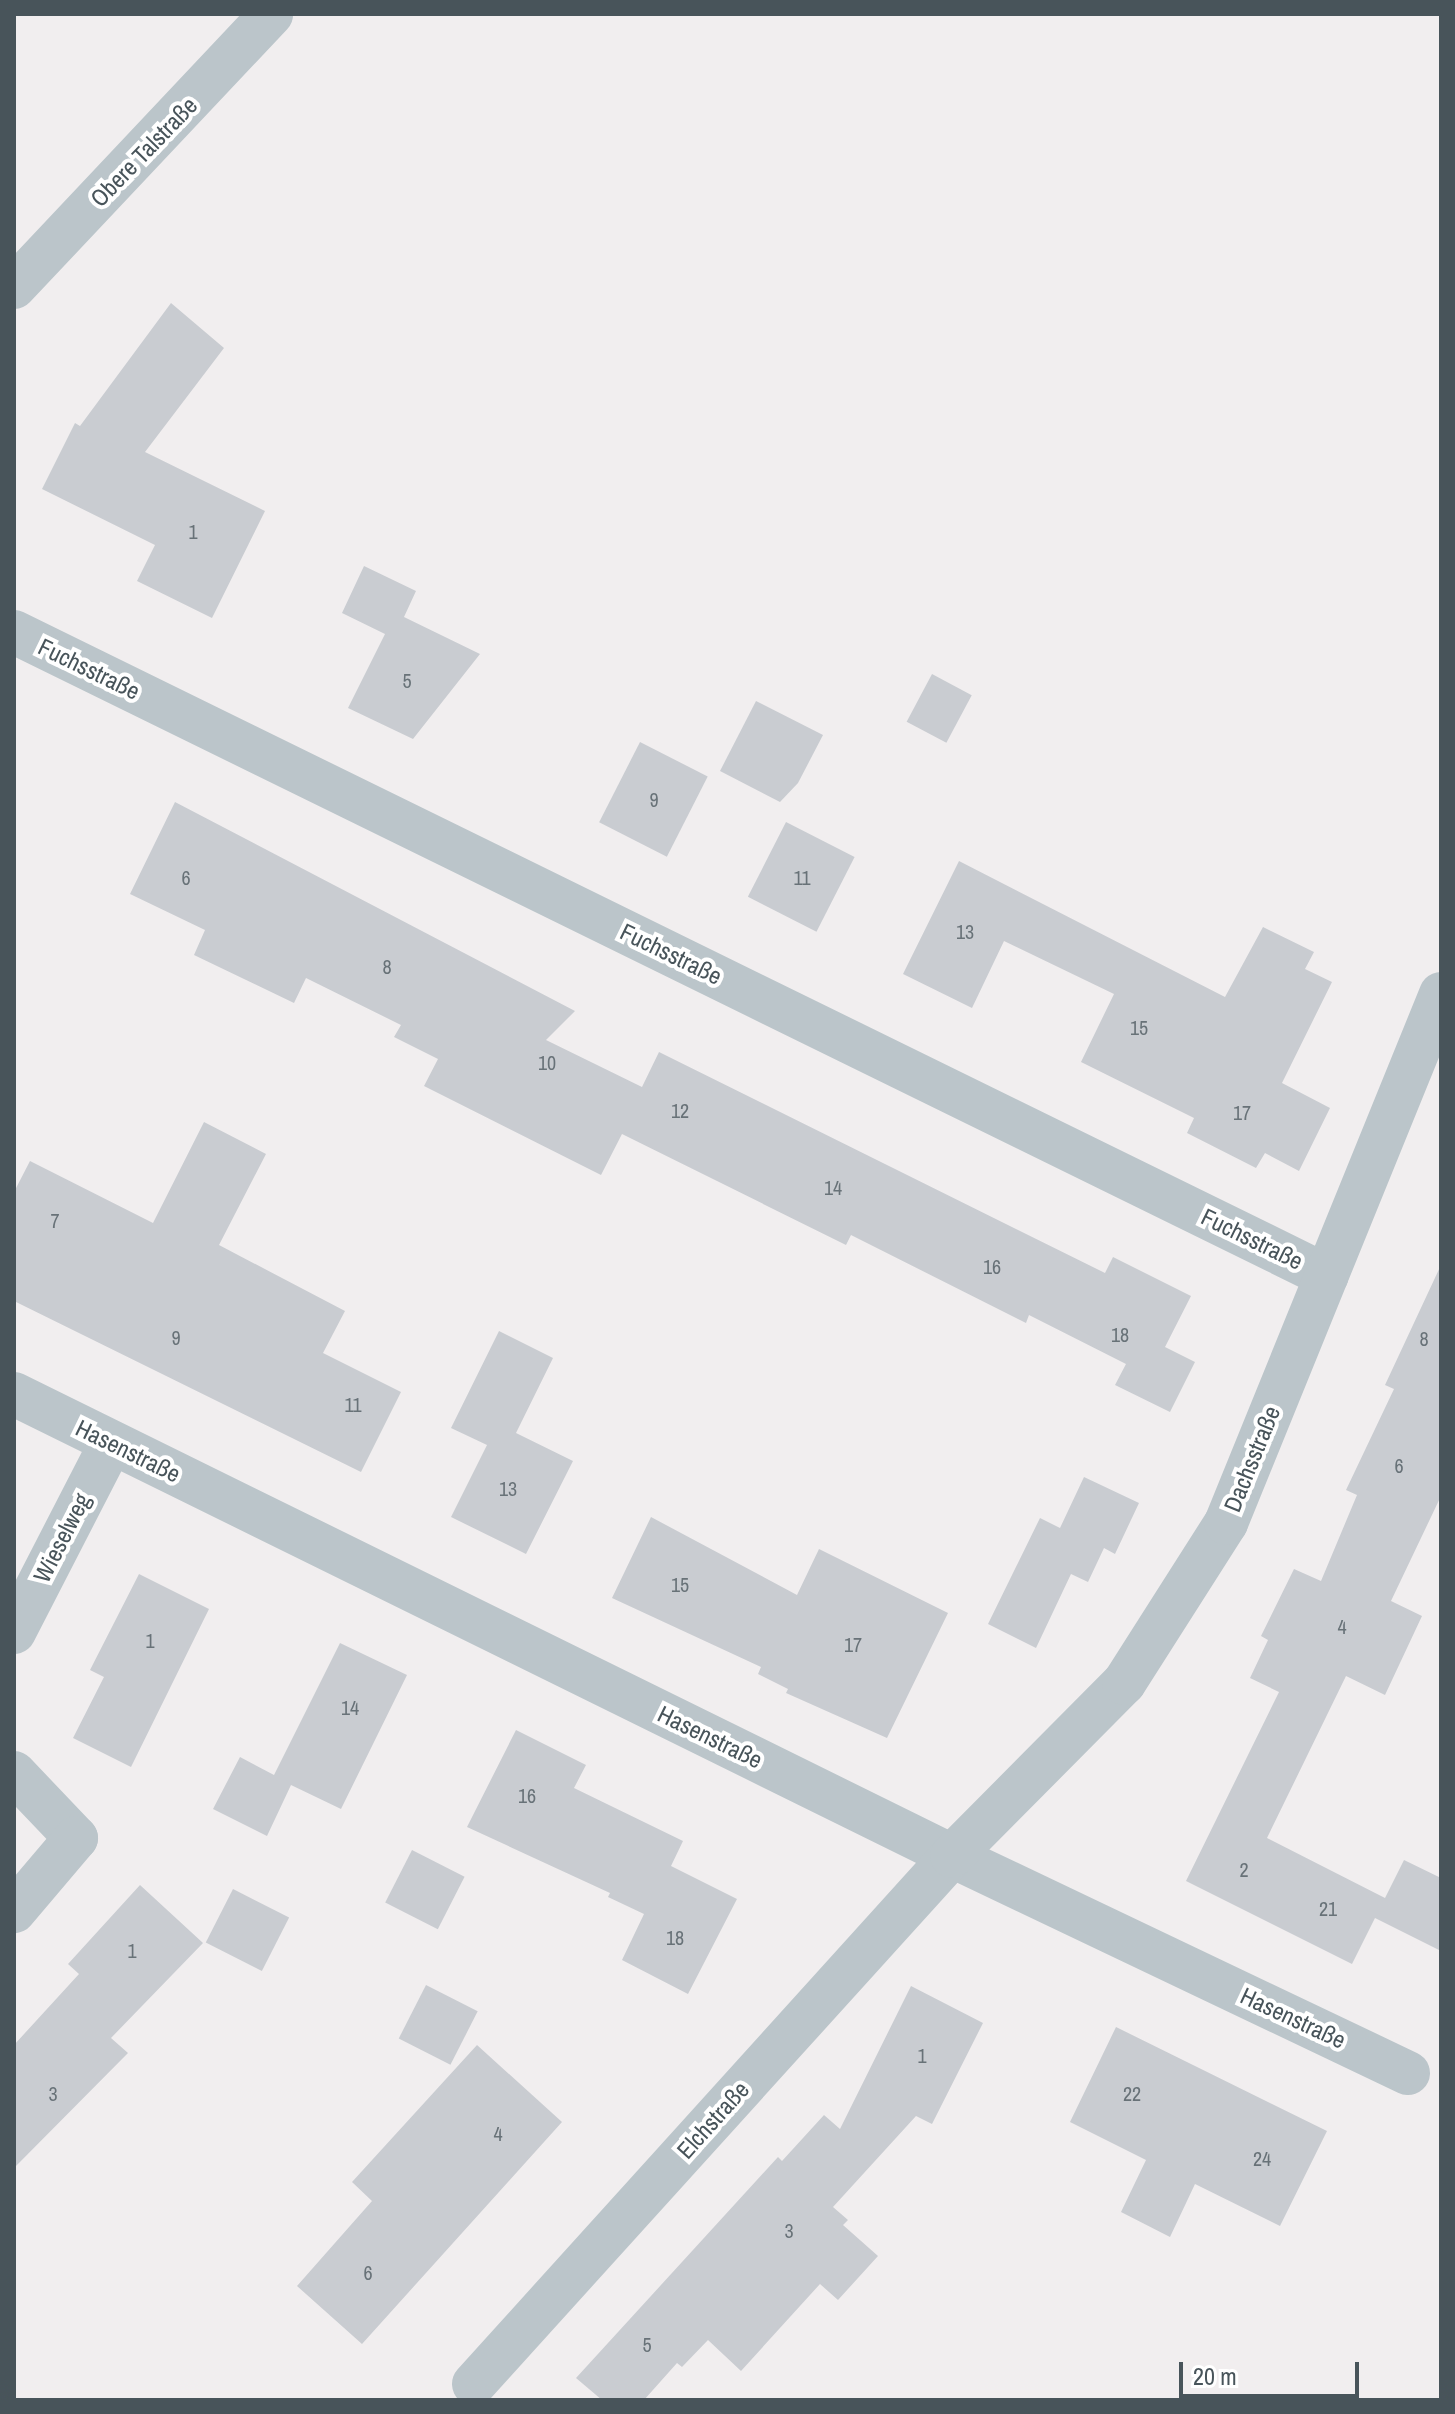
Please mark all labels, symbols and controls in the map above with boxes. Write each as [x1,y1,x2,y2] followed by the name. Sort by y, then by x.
[85,91,203,213] street label: Obere Talstraße
[188,519,198,543] house number: 1
[34,632,144,706] street label: Fuchsstraße
[402,668,412,692] house number: 5
[649,787,659,811] house number: 9
[181,865,191,889] house number: 6
[793,865,811,889] house number: 11
[616,917,726,991] street label: Fuchsstraße
[956,919,974,943] house number: 13
[382,954,392,978] house number: 8
[1130,1015,1148,1039] house number: 15
[538,1050,556,1074] house number: 10
[671,1098,689,1122] house number: 12
[1233,1100,1251,1124] house number: 17
[824,1175,842,1199] house number: 14
[1197,1202,1307,1276] street label: Fuchsstraße
[50,1208,60,1232] house number: 7
[983,1254,1001,1278] house number: 16
[1111,1322,1129,1346] house number: 18
[171,1325,181,1349] house number: 9
[1419,1326,1429,1350] house number: 8
[344,1392,362,1416] house number: 11
[1218,1402,1286,1516] street label: Dachsstraße
[71,1413,185,1489] street label: Hasenstraße
[1394,1453,1404,1477] house number: 6
[499,1476,517,1500] house number: 13
[27,1489,97,1587] street label: Wieselweg
[671,1572,689,1596] house number: 15
[1337,1614,1347,1638] house number: 4
[145,1628,155,1652] house number: 1
[844,1632,862,1656] house number: 17
[341,1695,359,1719] house number: 14
[653,1699,767,1775] street label: Hasenstraße
[518,1783,536,1807] house number: 16
[1239,1857,1249,1881] house number: 2
[1319,1896,1337,1920] house number: 21
[666,1925,684,1949] house number: 18
[127,1938,137,1962] house number: 1
[1236,1981,1350,2055] street label: Hasenstraße
[917,2043,927,2067] house number: 1
[671,2075,755,2165] street label: Elchstraße
[48,2081,58,2105] house number: 3
[1123,2081,1141,2105] house number: 22
[493,2121,503,2145] house number: 4
[1253,2146,1271,2170] house number: 24
[784,2218,794,2242] house number: 3
[363,2260,373,2284] house number: 6
[642,2332,652,2356] house number: 5
[1183,2346,1363,2396] scale bar
[1193,2360,1237,2392] text: 20 m

